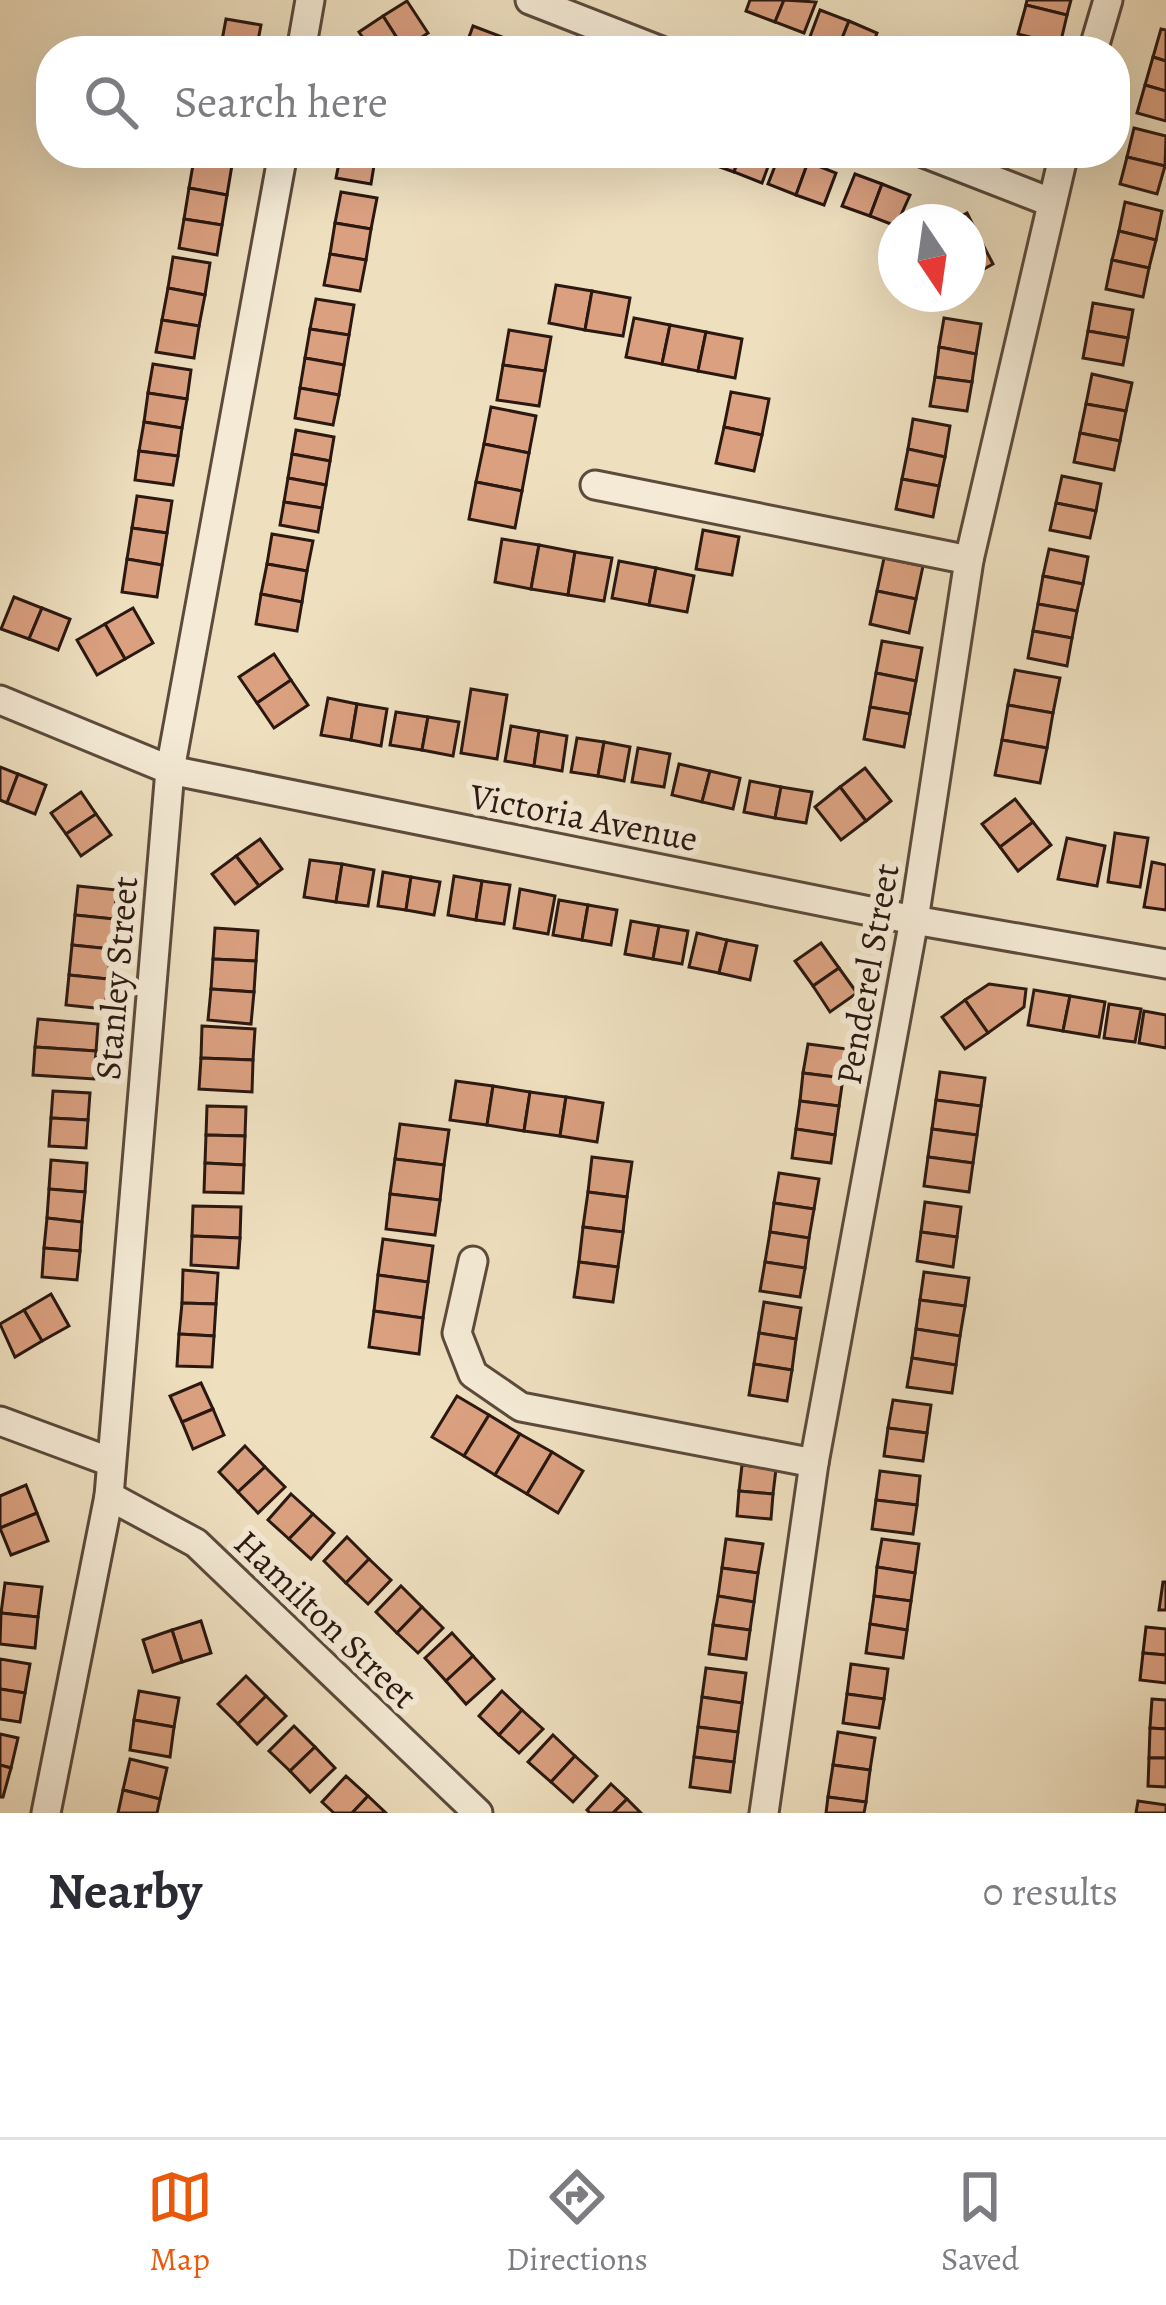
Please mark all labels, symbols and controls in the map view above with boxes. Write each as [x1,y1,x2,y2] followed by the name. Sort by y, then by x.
[36,36,1130,168] search box
[78,69,144,135] icon: search
[174,71,388,133] text: Search here
[878,204,986,312] north arrow
[465,771,702,863] street label: Victoria Avenue
[823,860,911,1088] street label: Penderel Street
[83,874,149,1082] street label: Stanley Street
[224,1519,428,1719] street label: Hamilton Street
[48,1856,202,1926] text: Nearby
[983,1865,1118,1918] text: 0 results
[147,2164,213,2281] tab: Map
[506,2164,648,2281] tab: Directions
[941,2164,1019,2281] tab: Saved

